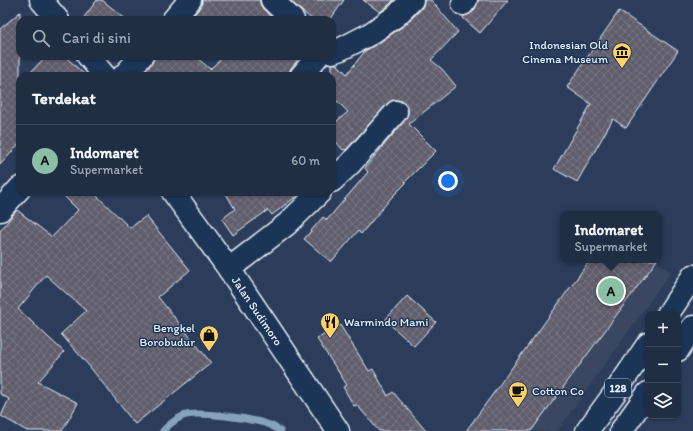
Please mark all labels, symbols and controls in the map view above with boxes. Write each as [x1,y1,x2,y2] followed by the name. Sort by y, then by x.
[16,16,336,60] search box
[30,27,52,49] icon: search
[62,29,131,47] text: Cari di sini
[522,38,608,66] place label: Indonesian Old Cinema Museum
[611,41,633,69] museum icon: Indonesian Old Cinema Museum
[32,88,96,108] text: Terdekat
[70,144,139,162] text: Indomaret
[41,153,49,168] text: A
[291,153,320,168] text: 60 m
[70,162,143,177] text: Supermarket
[438,171,458,191] your location
[560,211,662,263] popup
[574,221,643,239] text: Indomaret
[574,239,648,254] text: Supermarket
[229,274,285,348] street label: Jalan Sudimoro
[598,276,624,306] pin: A
[319,311,341,339] restaurant icon: Warmindo Mami
[645,311,681,419] map controls
[645,311,681,347] button: +
[344,315,428,329] place label: Warmindo Mami
[139,321,196,349] place label: Bengkel Borobudur
[198,324,220,352] shop icon: Bengkel Borobudur
[645,347,681,383] button: −
[605,379,631,397] road number: 128
[507,380,529,408] cafe icon: Cotton Co
[645,383,681,419] button: layers
[532,384,584,398] place label: Cotton Co

